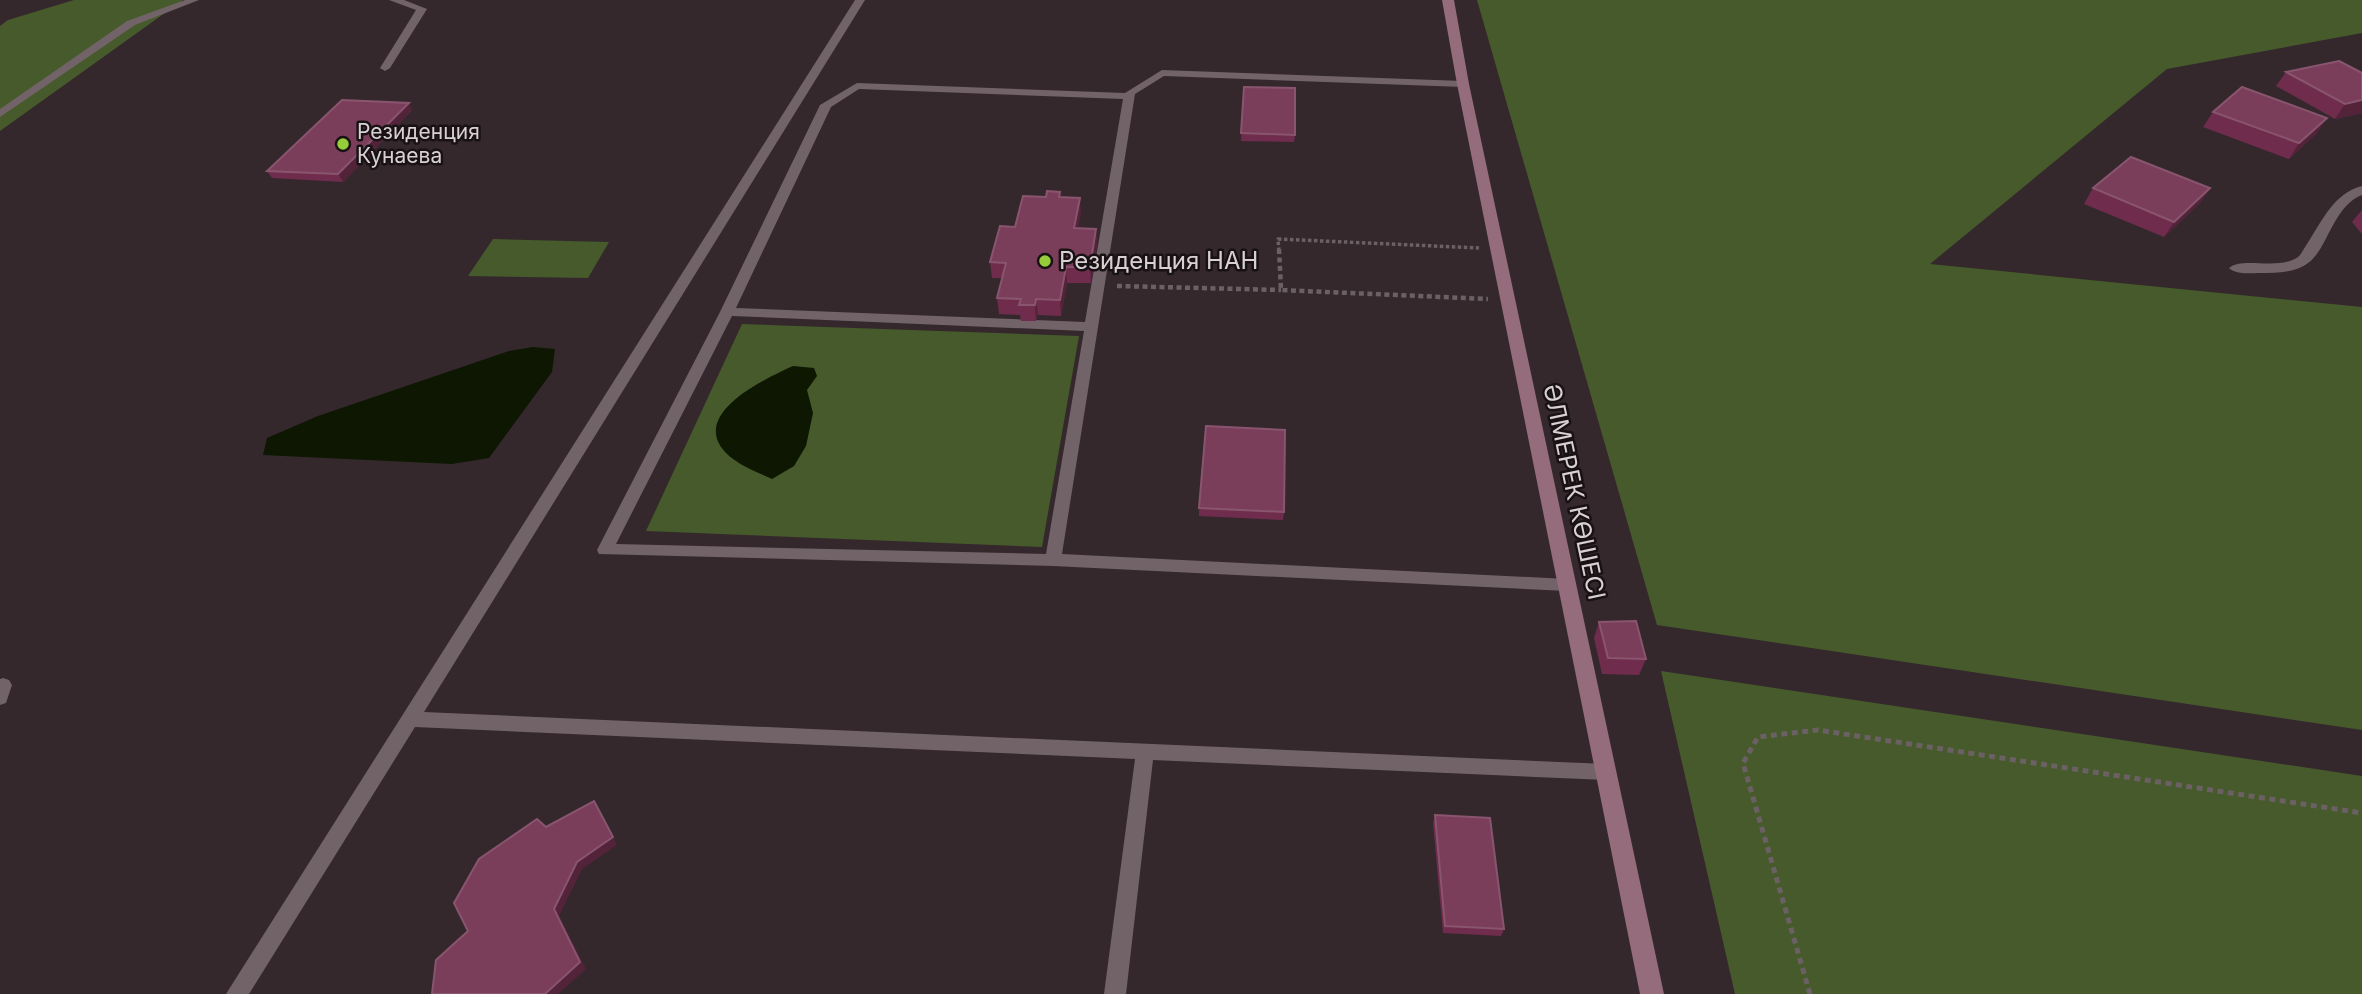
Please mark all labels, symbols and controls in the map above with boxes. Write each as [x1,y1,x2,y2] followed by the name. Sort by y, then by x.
[357,119,480,168] place label: Резиденция Кунаева
[335,136,351,152] marker: Резиденция Кунаева
[1059,246,1258,275] place label: Резиденция НАН
[1037,253,1053,269] marker: Резиденция НАН
[1537,381,1612,602] street label: ӘЛМЕРЕК КӨШЕСІ

